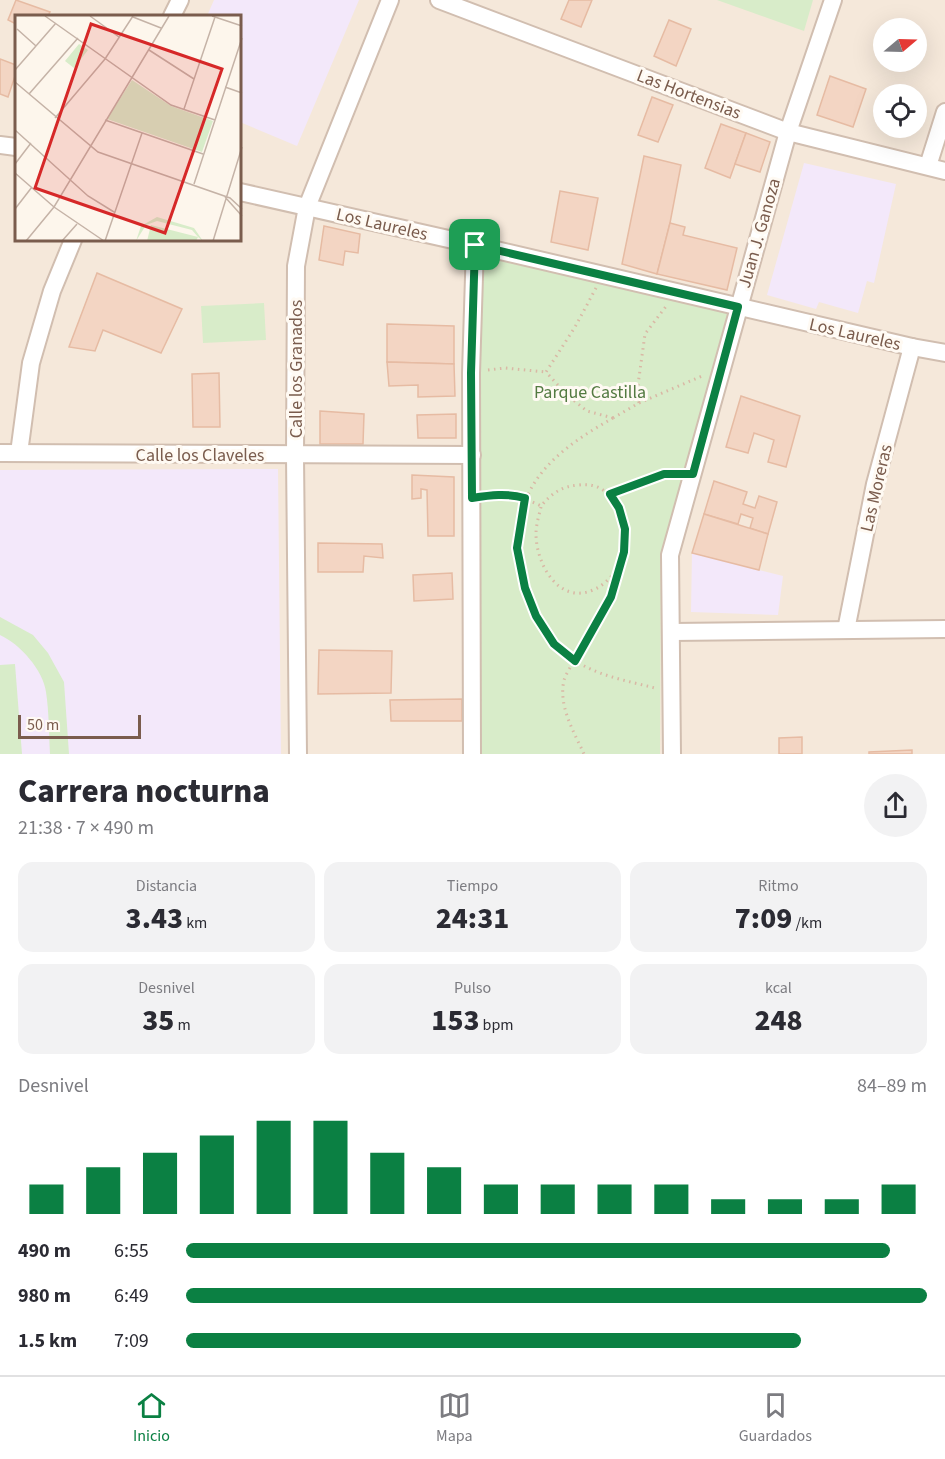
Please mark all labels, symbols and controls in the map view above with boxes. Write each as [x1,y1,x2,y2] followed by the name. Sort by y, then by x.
[15,15,242,242] inset map
[873,18,927,72] north arrow
[873,18,927,138] map controls
[633,63,745,126] street label: Las Hortensias
[873,84,927,138] button: locate
[732,175,787,291] street label: Juan J. Ganoza
[334,202,430,247] street label: Los Laureles
[449,219,500,270] pin
[458,228,491,261] icon: arrive
[284,300,309,438] street label: Calle los Granados
[807,312,903,357] street label: Los Laureles
[534,380,646,405] park label: Parque Castilla
[854,442,899,534] street label: Las Moreras
[136,443,264,468] street label: Calle los Claveles
[18,712,141,740] scale bar
[27,714,59,736] text: 50 m
[18,768,270,815] text: Carrera nocturna
[864,774,927,837] button: share
[18,814,154,842] text: 21:38 · 7 × 490 m
[136,875,197,897] text: Distancia
[447,875,498,897] text: Tiempo
[758,875,799,897] text: Ritmo
[126,897,183,940] text: 3.43
[436,897,509,940] text: 24:31
[735,897,792,940] text: 7:09
[183,912,207,934] text: km
[792,912,822,934] text: /km
[138,977,195,999] text: Desnivel
[454,977,491,999] text: Pulso
[765,977,792,999] text: kcal
[142,999,174,1042] text: 35
[431,999,479,1042] text: 153
[754,999,803,1042] text: 248
[174,1014,191,1036] text: m
[479,1014,514,1036] text: bpm
[18,1072,89,1100] text: Desnivel
[857,1072,927,1100] text: 84–89 m
[18,1237,71,1265] text: 490 m
[114,1237,149,1265] text: 6:55
[18,1282,71,1310] text: 980 m
[114,1282,149,1310] text: 6:49
[18,1327,77,1355] text: 1.5 km
[114,1327,149,1355] text: 7:09
[133,1389,170,1447] tab: Inicio
[436,1389,473,1447] tab: Mapa
[739,1389,812,1447] tab: Guardados

